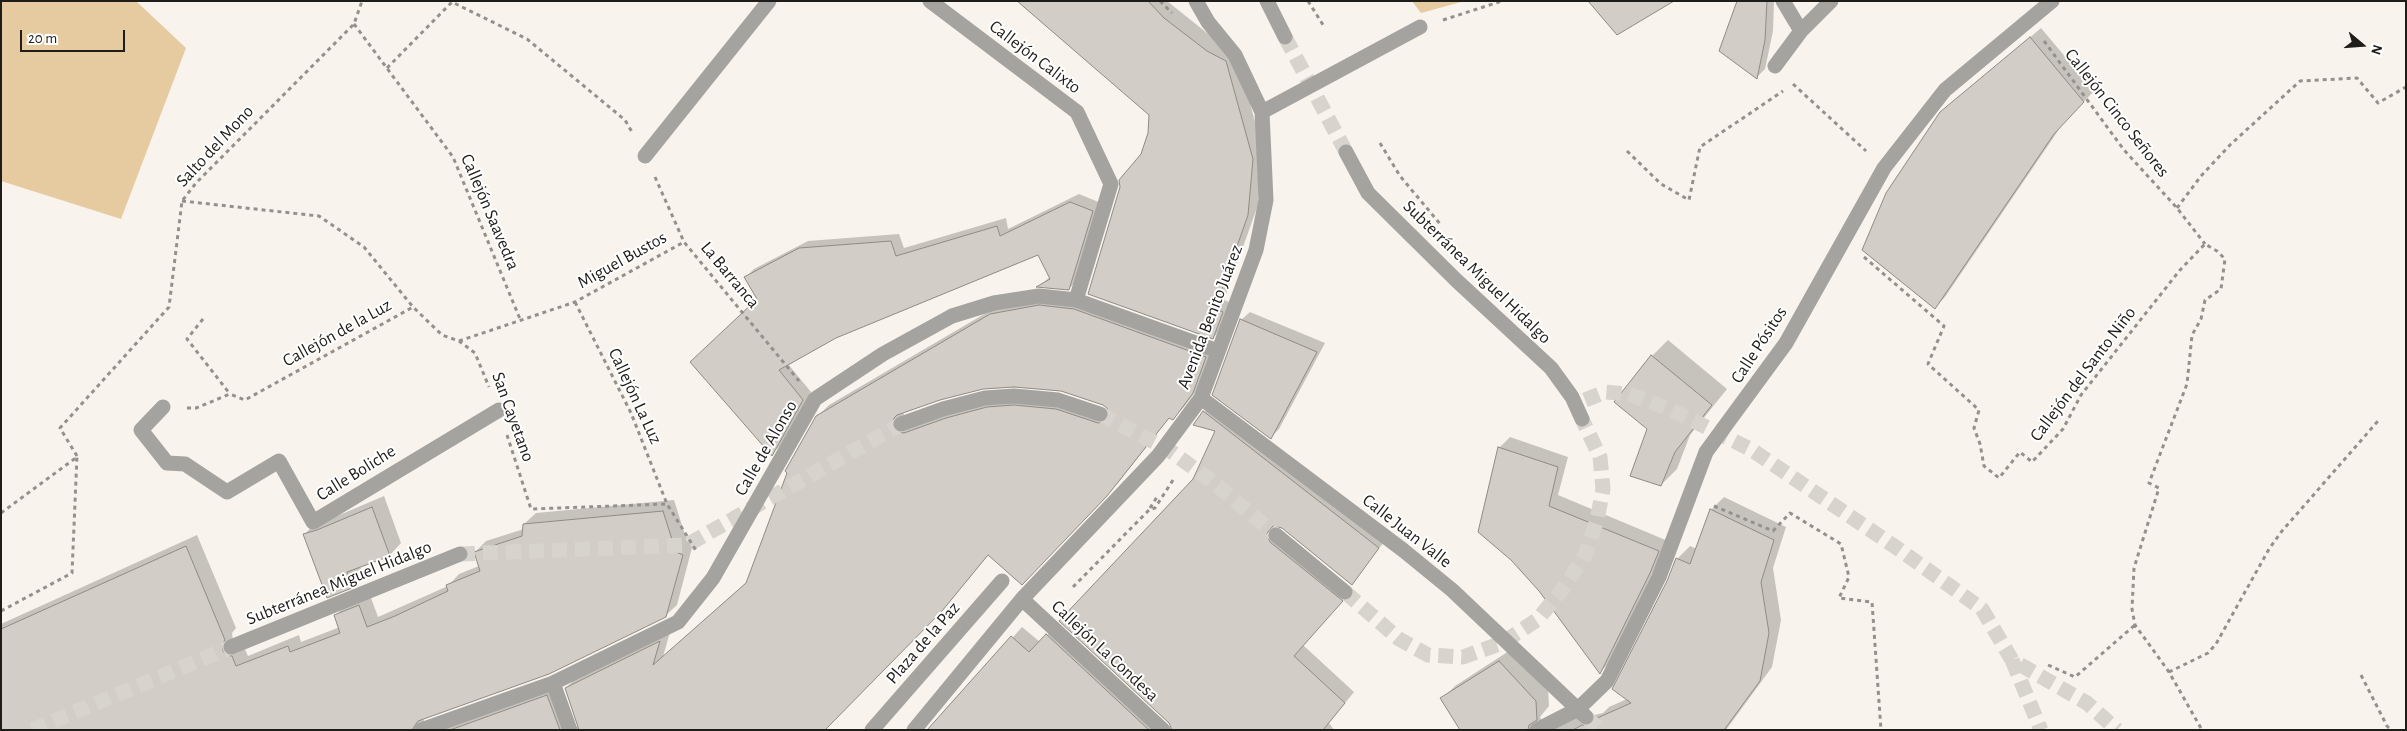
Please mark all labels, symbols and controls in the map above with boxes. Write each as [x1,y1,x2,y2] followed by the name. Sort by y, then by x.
[985,16,1085,98] street label: Callejón Calixto
[22,20,128,52] scale bar
[2337,20,2387,70] north arrow
[28,31,57,46] text: 20 m
[2368,43,2384,56] text: N
[2060,44,2174,182] street label: Callejón Cinco Señores
[172,101,258,191] street label: Salto del Mono
[456,151,524,273] street label: Callejón Saavedra
[1398,196,1556,348] street label: Subterránea Miguel Hidalgo
[574,227,670,293] street label: Miguel Bustos
[696,237,764,313] street label: La Barranca
[1173,242,1247,392] street label: Avenida Benito Juárez
[279,294,395,372] street label: Callejón de la Luz
[2025,302,2141,446] street label: Callejón del Santo Niño
[1726,303,1792,387] street label: Calle Pósitos
[603,345,667,447] street label: Callejón La Luz
[487,369,539,465] street label: San Cayetano
[730,396,802,500] street label: Calle de Alonso
[312,440,400,506] street label: Calle Boliche
[1358,489,1456,573] street label: Calle Juan Valle
[243,536,435,630] street label: Subterránea Miguel Hidalgo
[1047,596,1163,706] street label: Callejón La Condesa
[881,598,965,688] street label: Plaza de la Paz

